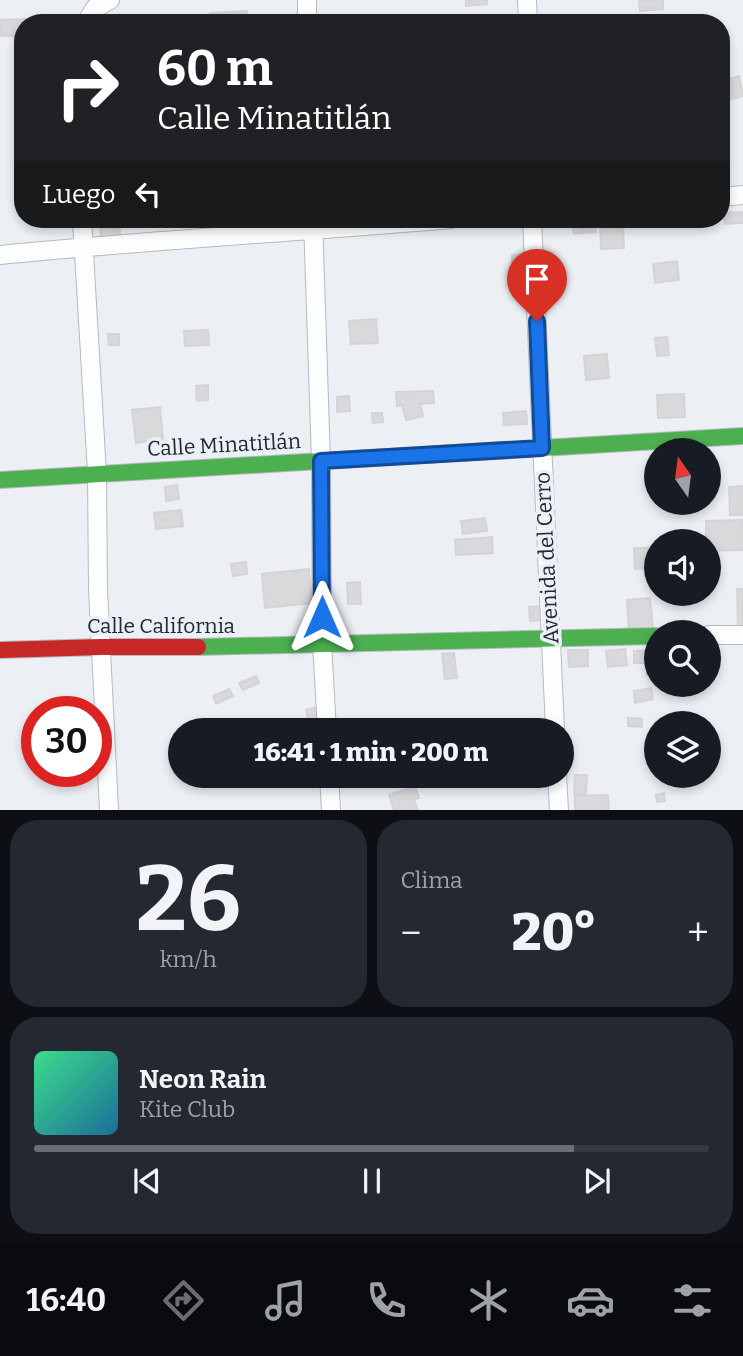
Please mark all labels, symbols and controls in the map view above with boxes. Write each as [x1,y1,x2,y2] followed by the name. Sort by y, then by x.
[157,39,273,98] text: 60 m
[42,42,133,133] icon: right
[157,99,392,137] text: Calle Minatitlán
[129,175,167,213] icon: left
[42,179,115,210] text: Luego
[507,249,567,321] pin
[518,260,556,298] icon: arrive
[146,428,302,462] street label: Calle Minatitlán
[644,438,721,514] north arrow
[644,438,721,788] map controls
[530,471,564,645] street label: Avenida del Cerro
[644,529,721,606] button: sound
[285,580,359,654] position arrow
[87,613,236,639] street label: Calle California
[644,620,721,697] button: search
[21,696,112,787] speed limit sign: 30
[644,711,721,788] button: layers
[254,737,488,768] text: 16:41 · 1 min · 200 m
[136,845,241,954] text: 26
[401,866,463,894] text: Clima
[512,901,597,964] text: 20°
[401,910,421,956] text: −
[687,910,709,956] text: +
[160,945,217,973] text: km/h
[139,1064,266,1095] text: Neon Rain
[139,1095,235,1123] text: Kite Club
[128,1162,166,1200] icon: previous
[353,1162,391,1200] icon: pause
[578,1162,616,1200] icon: next
[159,1276,208,1325] icon: directions
[261,1276,310,1325] icon: music
[362,1276,411,1325] icon: phone
[464,1276,513,1325] icon: climate
[566,1276,615,1325] icon: car
[668,1276,717,1325] icon: filters
[26,1281,106,1319] text: 16:40

